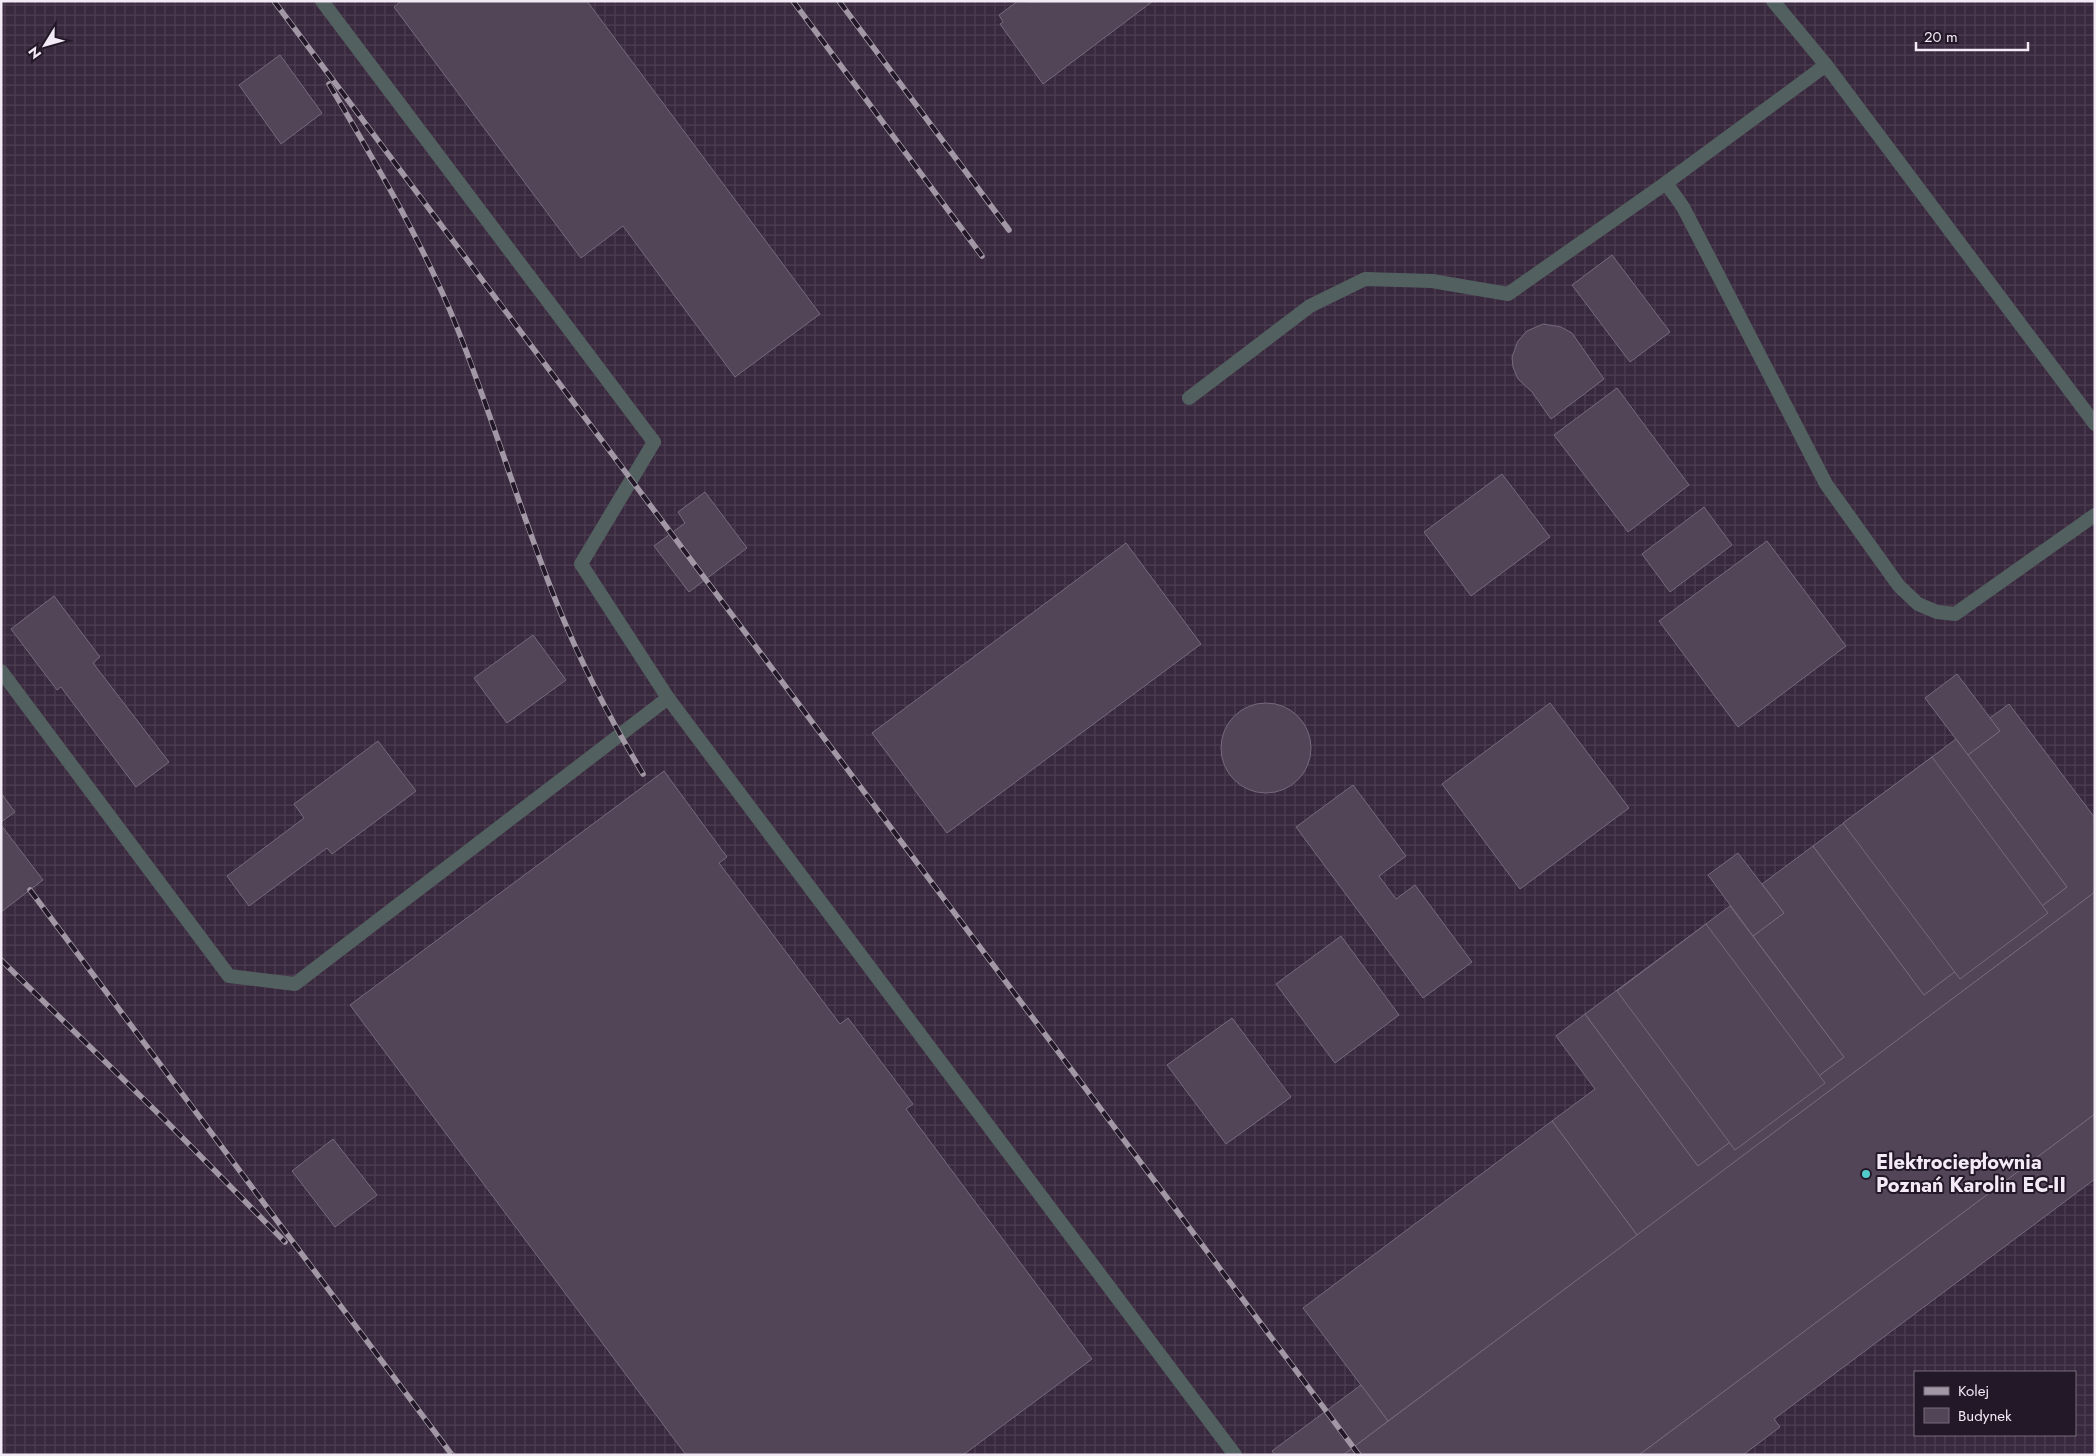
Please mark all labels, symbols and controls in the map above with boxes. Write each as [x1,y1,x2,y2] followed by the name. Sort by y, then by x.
[20,20,70,70] north arrow
[1916,20,2028,52] scale bar
[1924,26,1958,48] text: 20 m
[23,42,46,63] text: N
[1876,1148,2066,1200] place label: Elektrociepłownia Poznań Karolin EC-II
[1860,1168,1872,1180] marker: Elektrociepłownia Poznań Karolin EC-II
[1914,1371,2076,1436] legend
[1958,1380,1989,1402] text: Kolej
[1958,1405,2012,1427] text: Budynek

